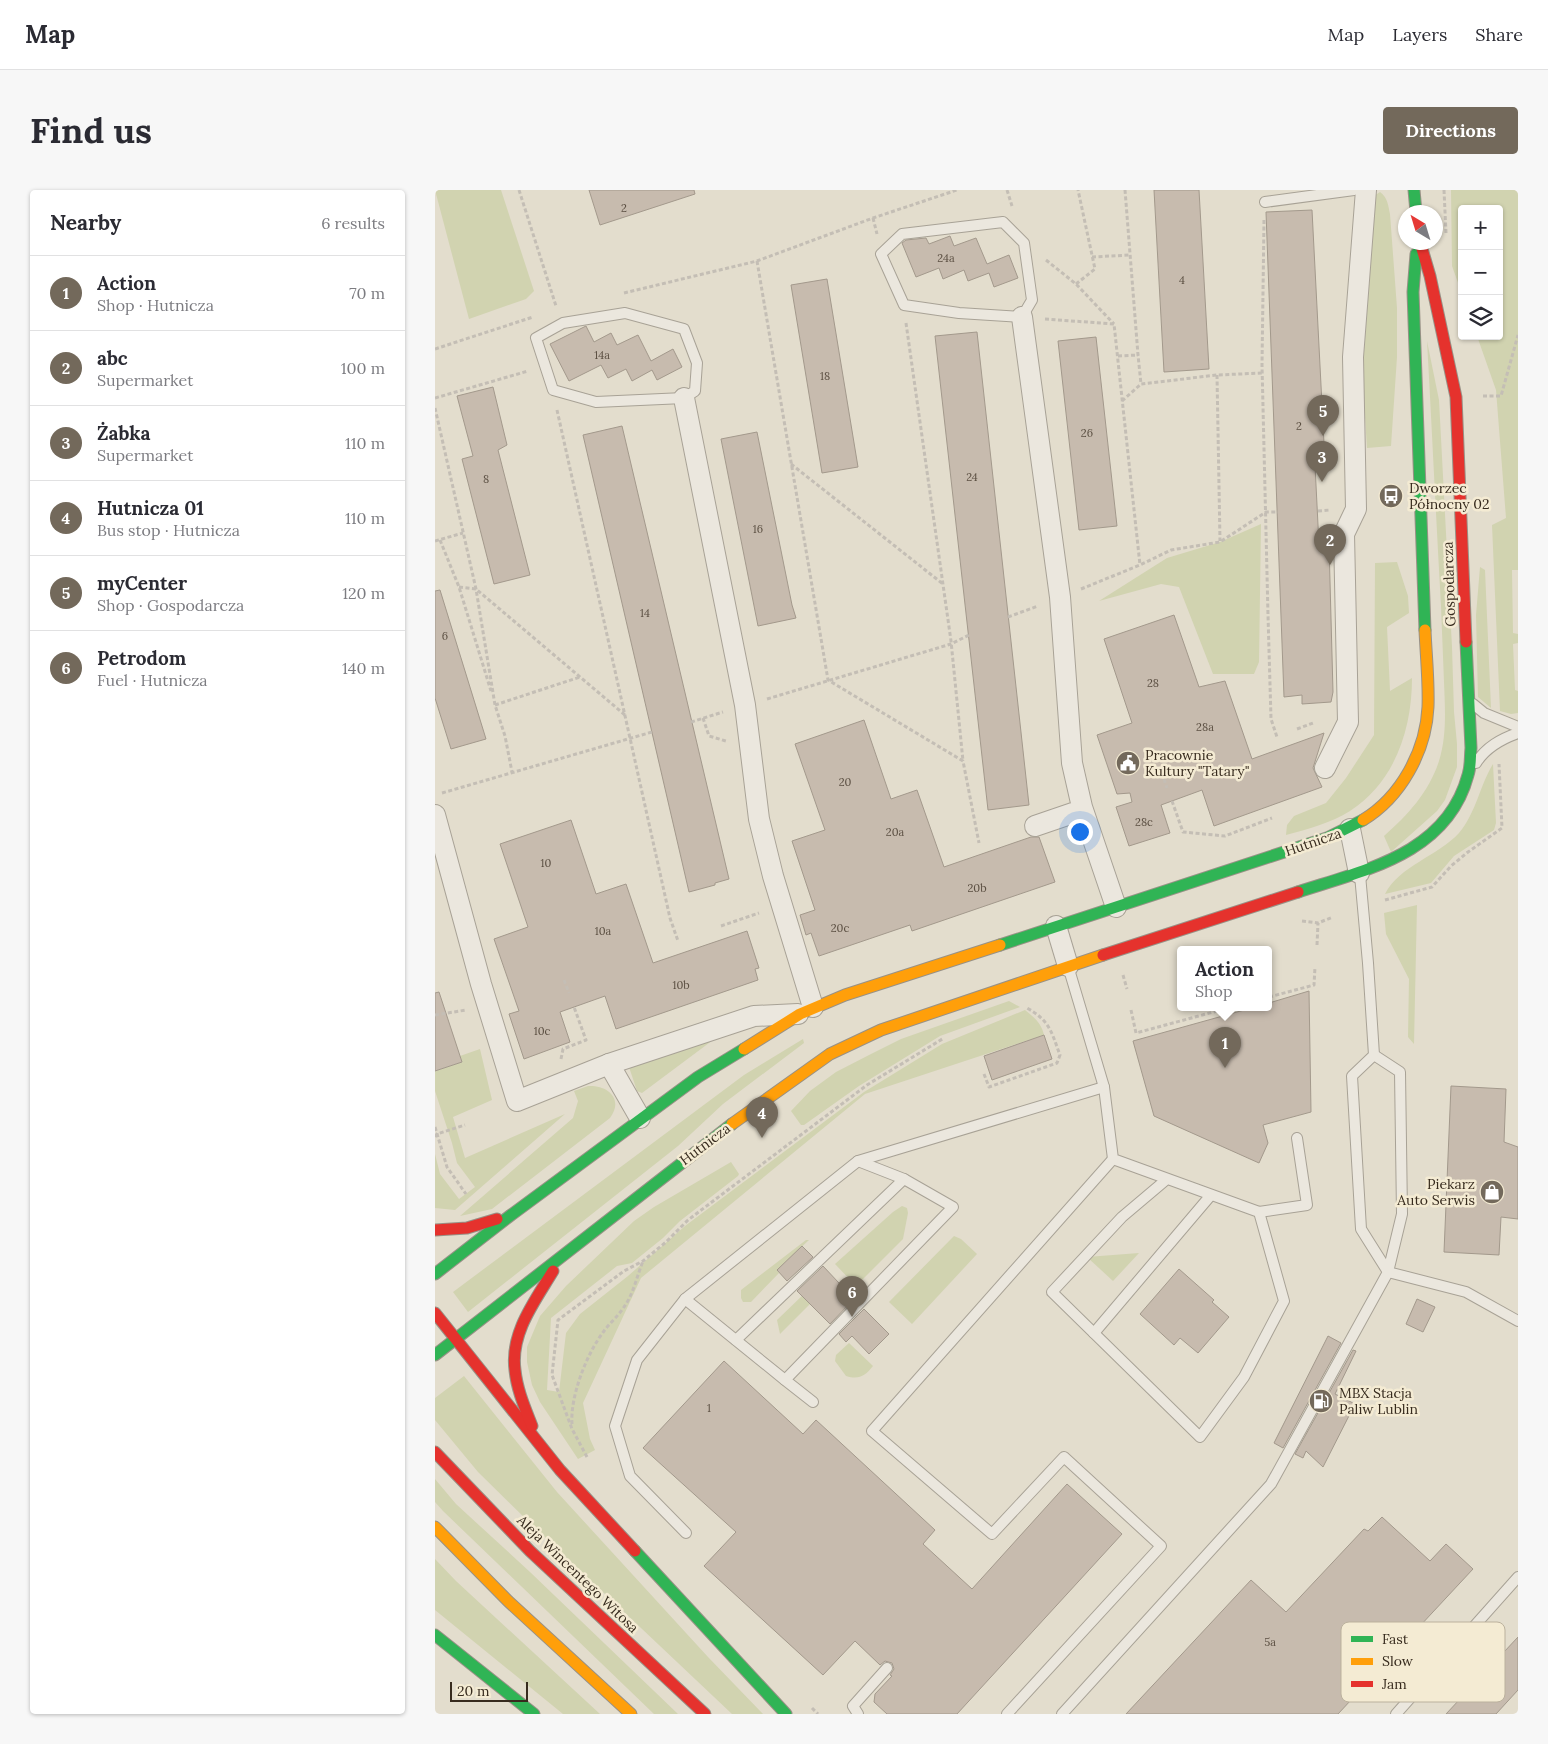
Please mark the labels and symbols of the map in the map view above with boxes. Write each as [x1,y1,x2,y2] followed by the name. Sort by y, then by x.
[621,201,627,215] house number: 2
[1398,205,1443,250] north arrow
[937,251,955,265] house number: 24a
[1179,273,1185,287] house number: 4
[594,348,610,362] house number: 14a
[820,369,830,383] house number: 18
[1307,395,1339,436] pin: 5
[1296,419,1302,433] house number: 2
[1081,426,1093,440] house number: 26
[1306,441,1338,482] pin: 3
[966,470,978,484] house number: 24
[483,472,489,486] house number: 8
[1409,479,1490,513] place label: Dworzec Północny 02
[1378,483,1404,509] bus stop icon: Dworzec Północny 02
[753,522,763,536] house number: 16
[1314,524,1346,565] pin: 2
[1439,541,1459,627] street label: Gospodarcza
[640,606,650,620] house number: 14
[442,629,448,643] house number: 6
[1147,676,1159,690] house number: 28
[1196,720,1214,734] house number: 28a
[1145,746,1250,780] place label: Pracownie Kultury "Tatary"
[1115,750,1141,776] public building icon: Pracownie Kultury "Tatary"
[839,775,852,789] house number: 20
[1135,815,1153,829] house number: 28c
[1067,819,1093,845] your location
[1282,824,1344,860] street label: Hutnicza
[886,825,905,839] house number: 20a
[541,856,552,870] house number: 10
[967,881,987,895] house number: 20b
[831,921,849,935] house number: 20c
[595,924,612,938] house number: 10a
[672,978,690,992] house number: 10b
[534,1024,550,1038] house number: 10c
[1209,1027,1241,1068] pin: 1
[746,1097,778,1138] pin: 4
[676,1119,734,1169] street label: Hutnicza
[1396,1175,1475,1209] place label: Piekarz Auto Serwis
[1479,1179,1505,1205] shop icon: Piekarz Auto Serwis
[836,1276,868,1317] pin: 6
[1339,1384,1419,1418] place label: MBX Stacja Paliw Lublin
[1308,1388,1334,1414] fuel station icon: MBX Stacja Paliw Lublin
[707,1401,711,1415] house number: 1
[513,1511,642,1637] street label: Aleja Wincentego Witosa
[1341,1622,1505,1702] legend
[1382,1630,1409,1648] text: Fast
[1264,1635,1276,1649] house number: 5a
[1382,1652,1414,1670] text: Slow
[1381,1675,1407,1693] text: Jam
[450,1679,527,1702] scale bar

